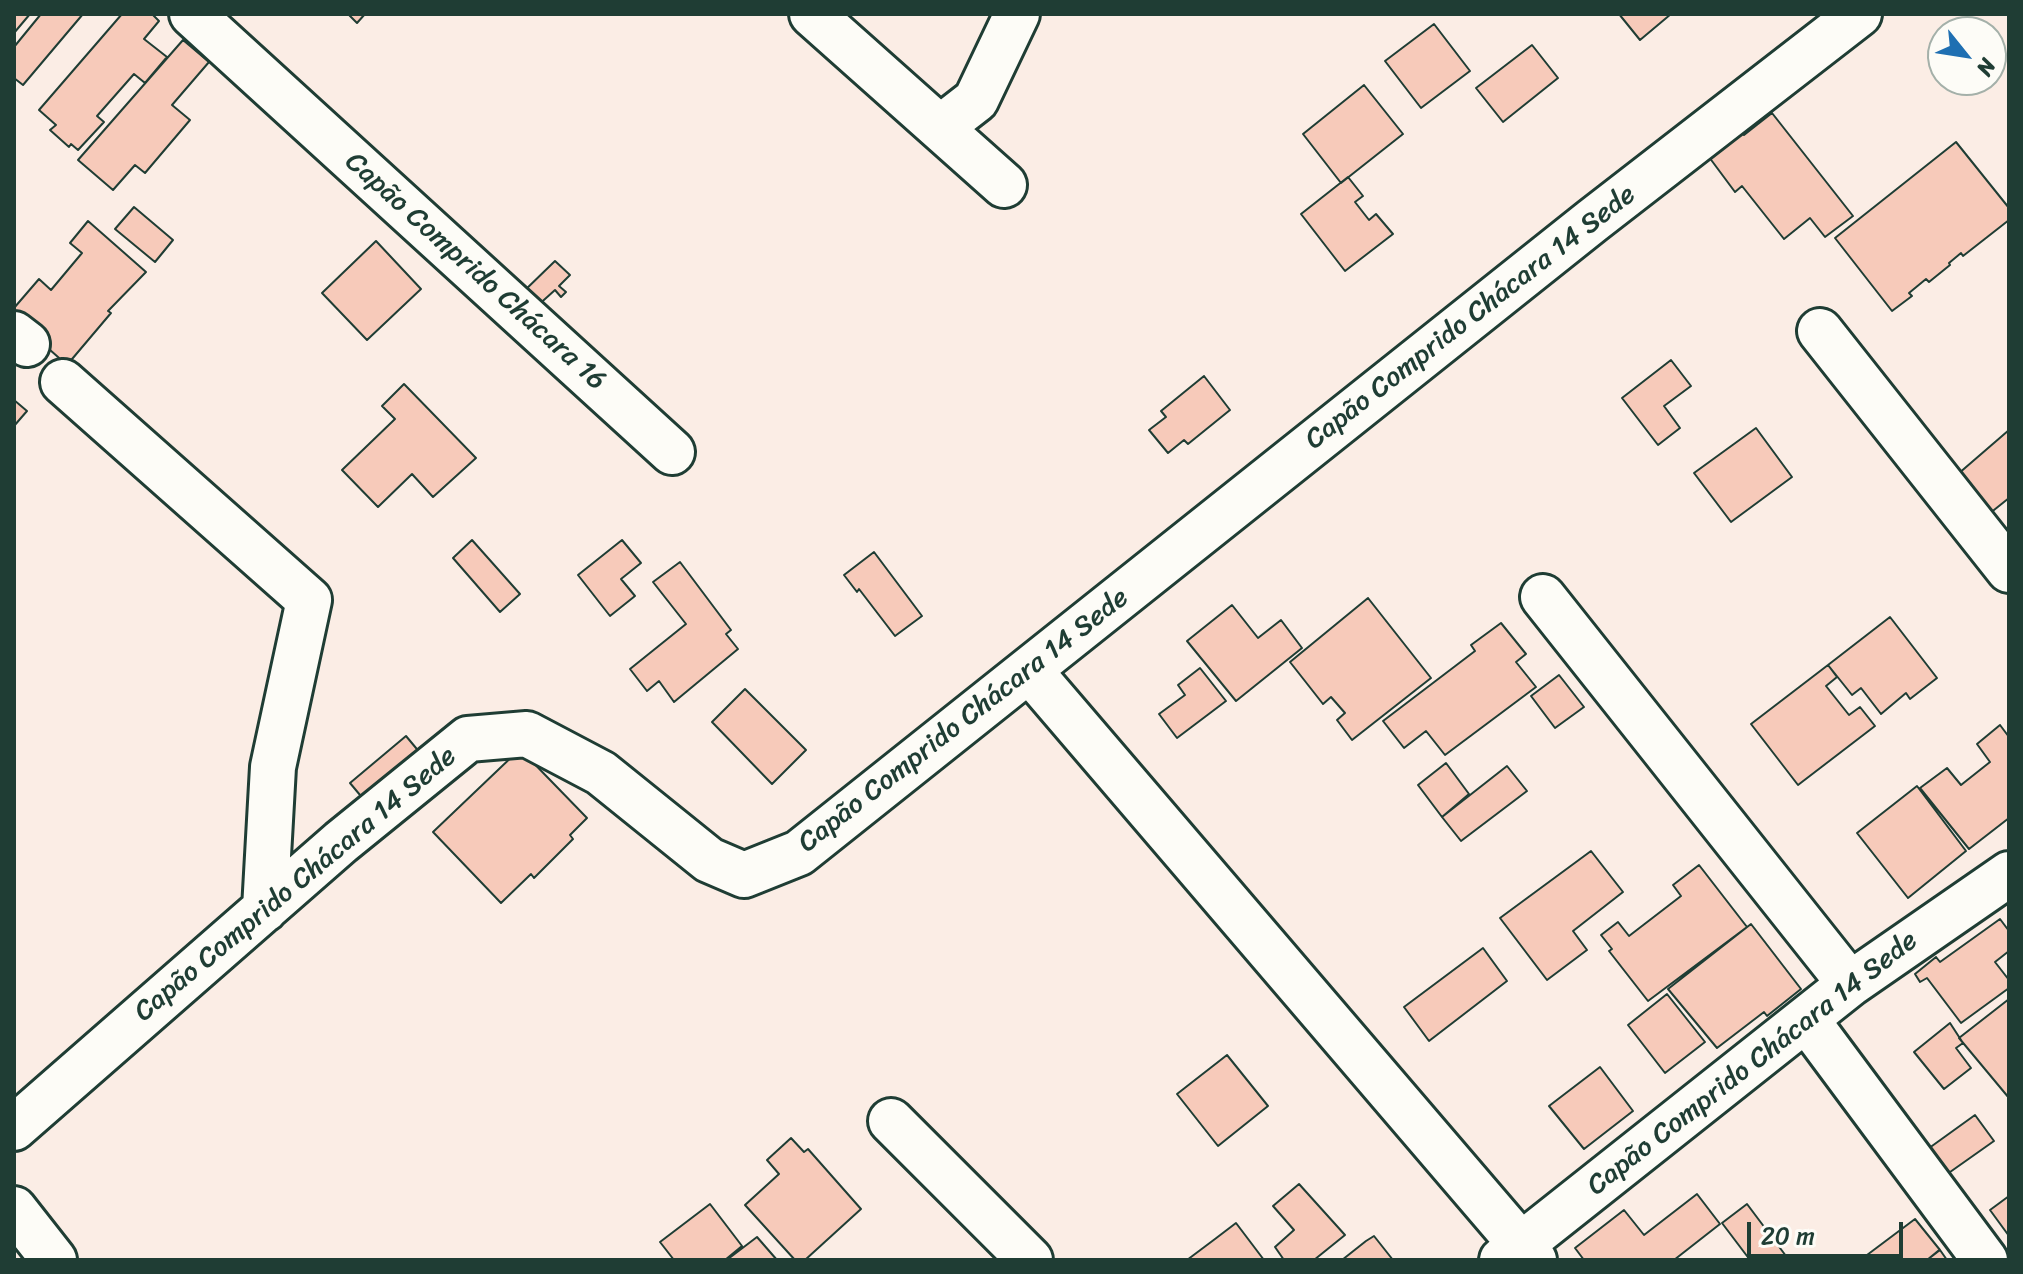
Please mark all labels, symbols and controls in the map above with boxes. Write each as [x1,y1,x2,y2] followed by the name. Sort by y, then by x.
[1927,16,2007,96] north arrow
[1966,51,2007,84] text: N
[337,146,613,398] street label: Capão Comprido Chácara 16
[1299,179,1643,457] street label: Capão Comprido Chácara 14 Sede
[792,582,1136,860] street label: Capão Comprido Chácara 14 Sede
[128,740,464,1030] street label: Capão Comprido Chácara 14 Sede
[1581,925,1925,1203] street label: Capão Comprido Chácara 14 Sede
[1751,1206,1907,1256] scale bar
[1761,1215,1815,1257] text: 20 m

